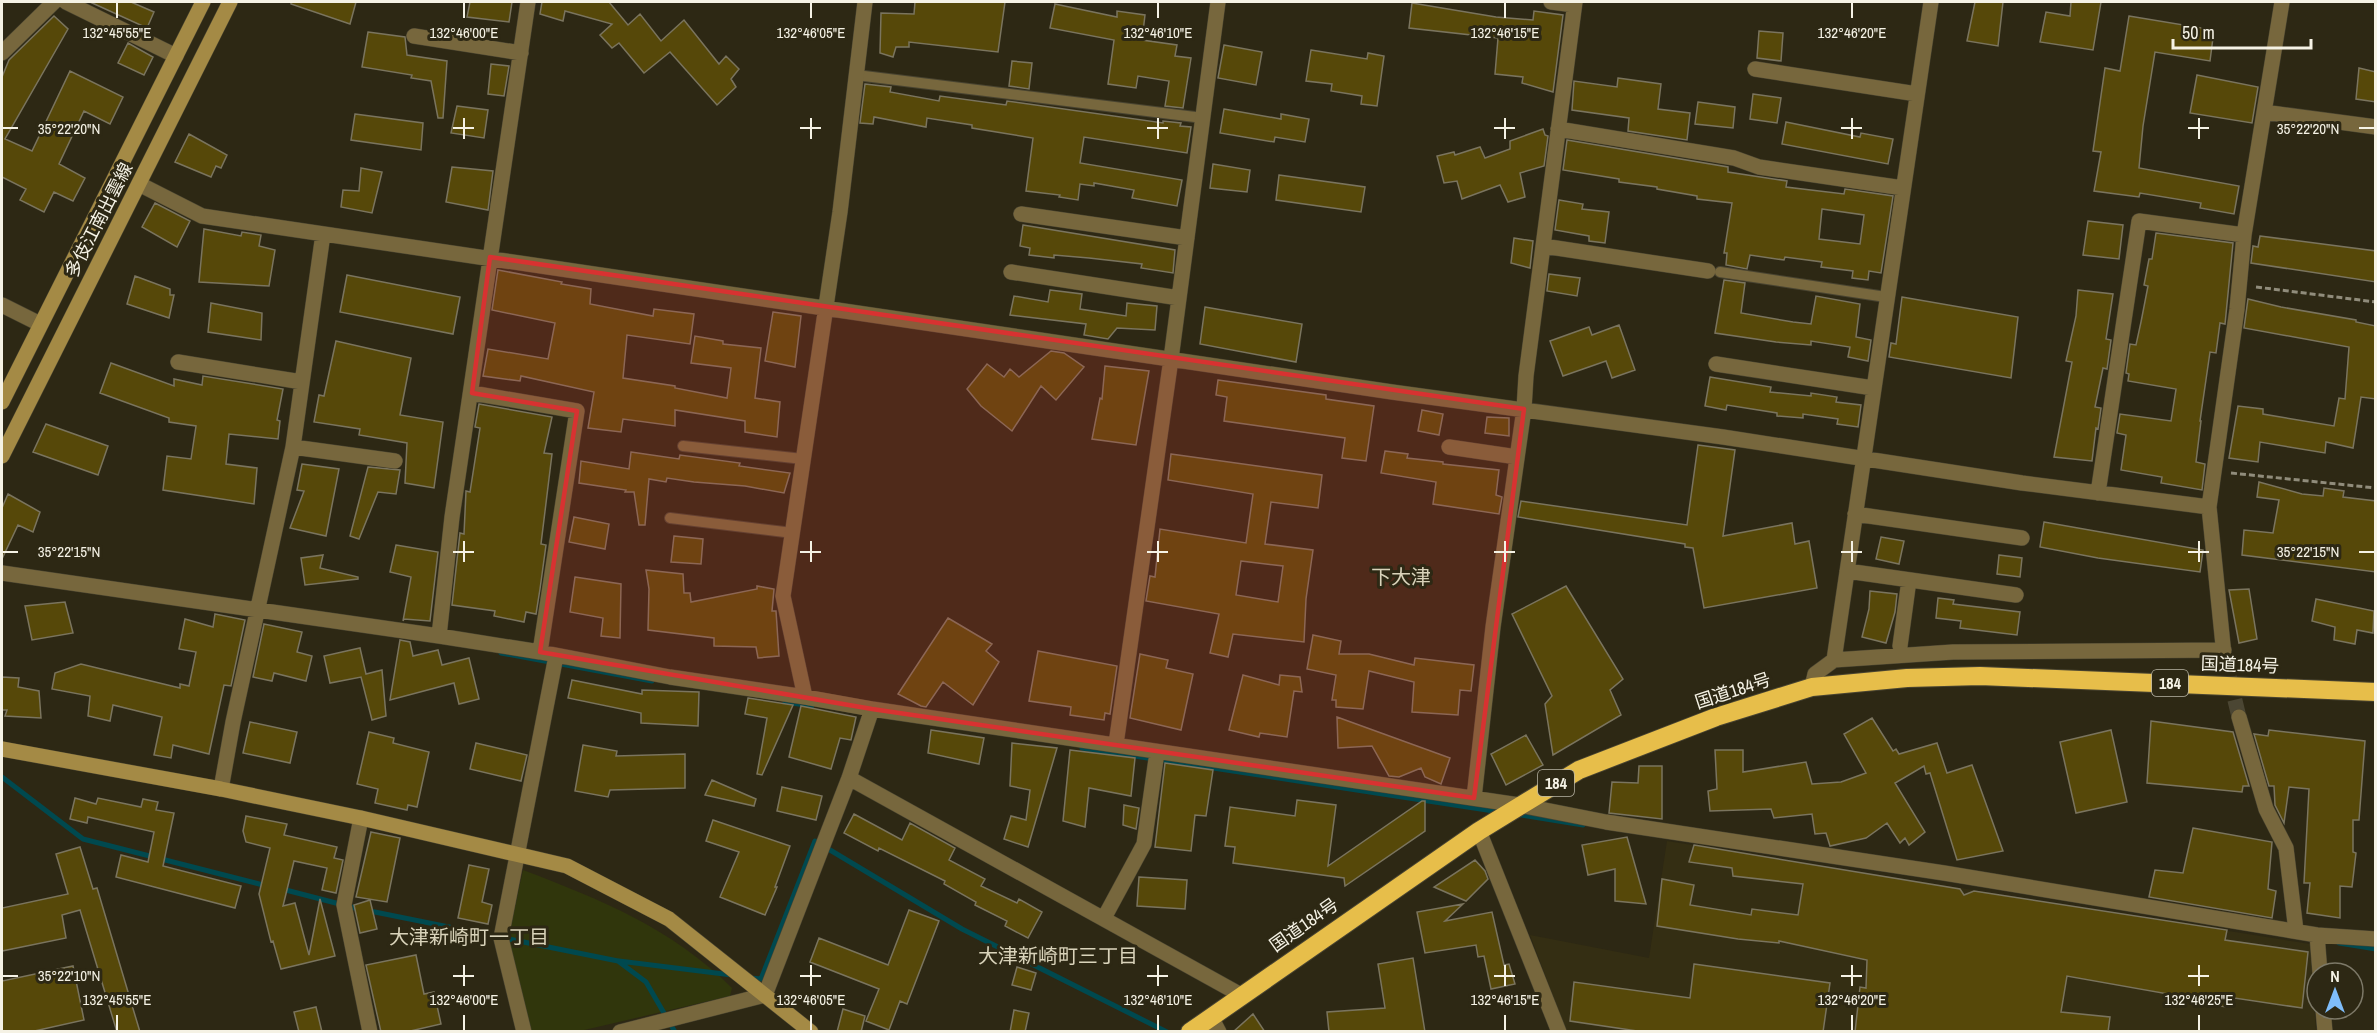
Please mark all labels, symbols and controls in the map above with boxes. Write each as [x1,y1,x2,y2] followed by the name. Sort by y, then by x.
[2173,12,2311,50] scale bar
[2182,20,2215,45] text: 50 m
[83,22,151,43] text: 132°45'55"E
[430,22,498,43] text: 132°46'00"E
[777,22,845,43] text: 132°46'05"E
[1124,22,1192,43] text: 132°46'10"E
[1471,22,1539,43] text: 132°46'15"E
[1818,22,1886,43] text: 132°46'20"E
[38,118,100,139] text: 35°22'20"N
[2277,118,2339,139] text: 35°22'20"N
[59,158,138,282] street label: 多伎江南出雲線
[38,541,100,562] text: 35°22'15"N
[2277,541,2339,562] text: 35°22'15"N
[1371,563,1431,590] district label: 下大津
[2200,651,2280,678] street label: 国道184号
[1692,666,1774,715] street label: 国道184号
[2152,670,2188,696] road number: 184
[1538,770,1574,796] road number: 184
[1264,892,1343,957] street label: 国道184号
[389,923,549,950] district label: 大津新崎町一丁目
[978,942,1138,969] district label: 大津新崎町三丁目
[2305,961,2365,1021] north arrow
[38,965,100,986] text: 35°22'10"N
[2330,965,2340,987] text: N
[83,989,151,1010] text: 132°45'55"E
[430,989,498,1010] text: 132°46'00"E
[777,989,845,1010] text: 132°46'05"E
[1124,989,1192,1010] text: 132°46'10"E
[1471,989,1539,1010] text: 132°46'15"E
[1818,989,1886,1010] text: 132°46'20"E
[2165,989,2233,1010] text: 132°46'25"E

